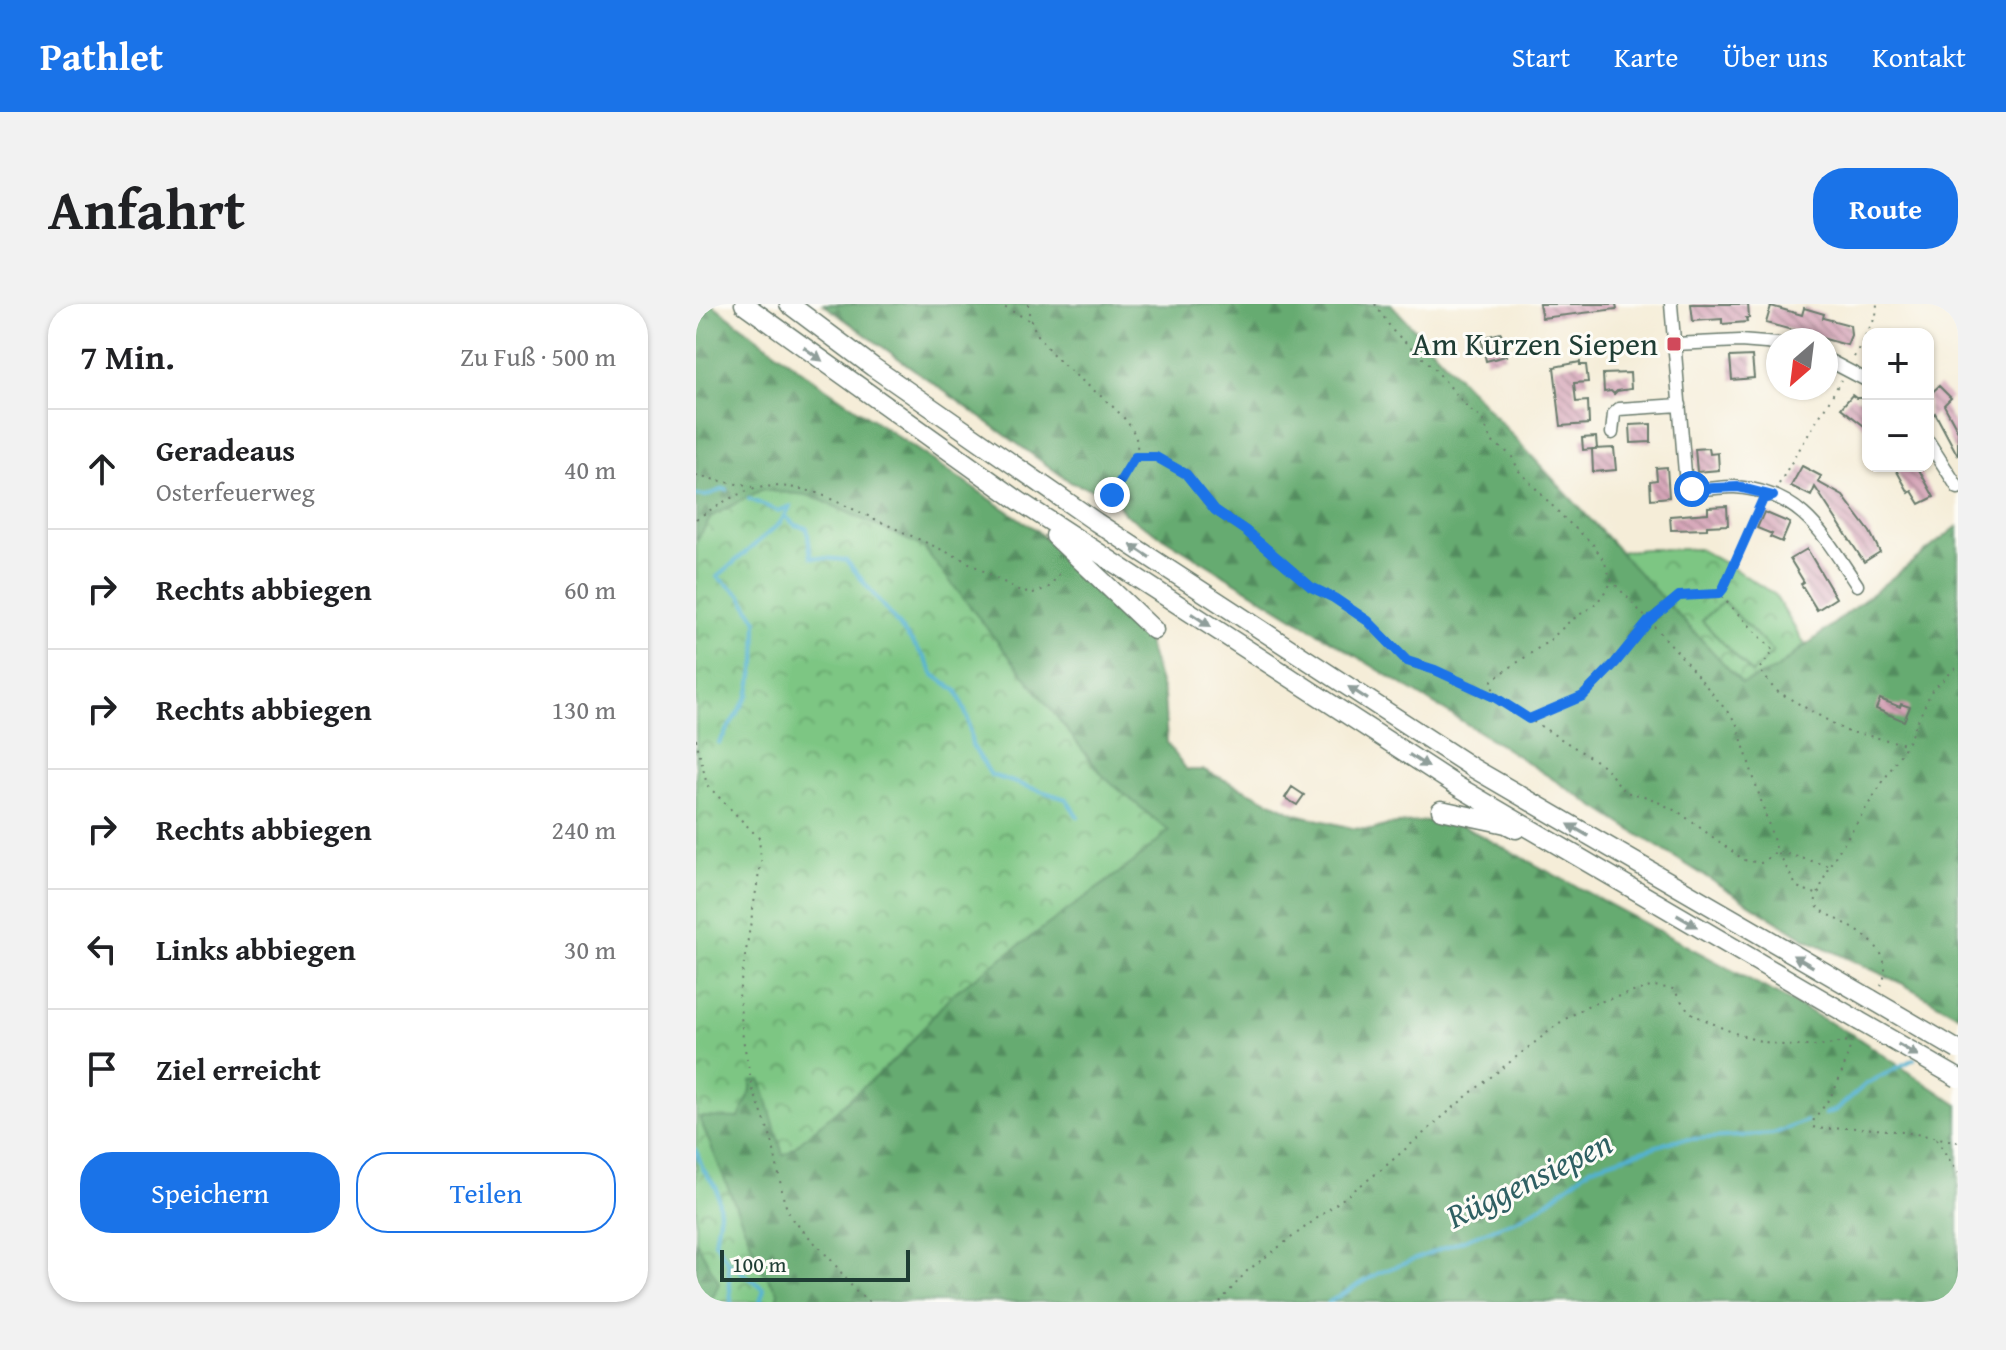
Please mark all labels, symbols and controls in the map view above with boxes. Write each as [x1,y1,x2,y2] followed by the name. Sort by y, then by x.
[40,28,163,84] text: Pathlet
[1512,36,1570,77] text: Start
[1614,36,1678,77] text: Karte
[1722,36,1828,77] text: Über uns
[1872,36,1966,77] text: Kontakt
[48,167,245,250] text: Anfahrt
[1813,168,1958,249] button: Route
[1412,320,1658,367] place label: Am Kurzen Siepen
[1766,328,1838,400] north arrow
[1862,328,1934,472] map controls
[1862,328,1934,400] button: +
[80,332,175,381] text: 7 Min.
[1665,335,1683,353] marker: Am Kurzen Siepen
[460,337,616,376] text: Zu Fuß · 500 m
[802,346,824,362] one-way arrow
[1862,400,1934,472] button: −
[156,428,295,472] text: Geradeaus
[80,447,124,491] icon: ahead
[564,450,616,489] text: 40 m
[1674,471,1710,507] route start
[156,472,315,511] text: Osterfeuerweg
[1094,477,1130,513] route end
[1129,544,1150,559] one-way arrow
[80,567,124,611] icon: right
[156,567,372,611] text: Rechts abbiegen
[564,570,616,609] text: 60 m
[1190,612,1212,626] one-way arrow
[1347,685,1368,700] one-way arrow
[80,687,124,731] icon: right
[156,687,372,731] text: Rechts abbiegen
[551,690,616,729] text: 130 m
[1409,753,1430,768] one-way arrow
[80,807,124,851] icon: right
[156,807,372,851] text: Rechts abbiegen
[551,810,616,849] text: 240 m
[1567,823,1589,837] one-way arrow
[1676,914,1698,928] one-way arrow
[80,927,124,971] icon: left
[156,927,356,971] text: Links abbiegen
[564,930,616,969] text: 30 m
[1792,954,1814,968] one-way arrow
[1897,1043,1920,1057] one-way arrow
[80,1047,124,1091] icon: arrive
[156,1047,321,1091] text: Ziel erreicht
[1437,1117,1620,1240] water label: Rüggensiepen
[80,1152,340,1233] button: Speichern
[356,1152,616,1233] button: Teilen
[720,1246,910,1282] scale bar
[732,1248,787,1280] text: 100 m

